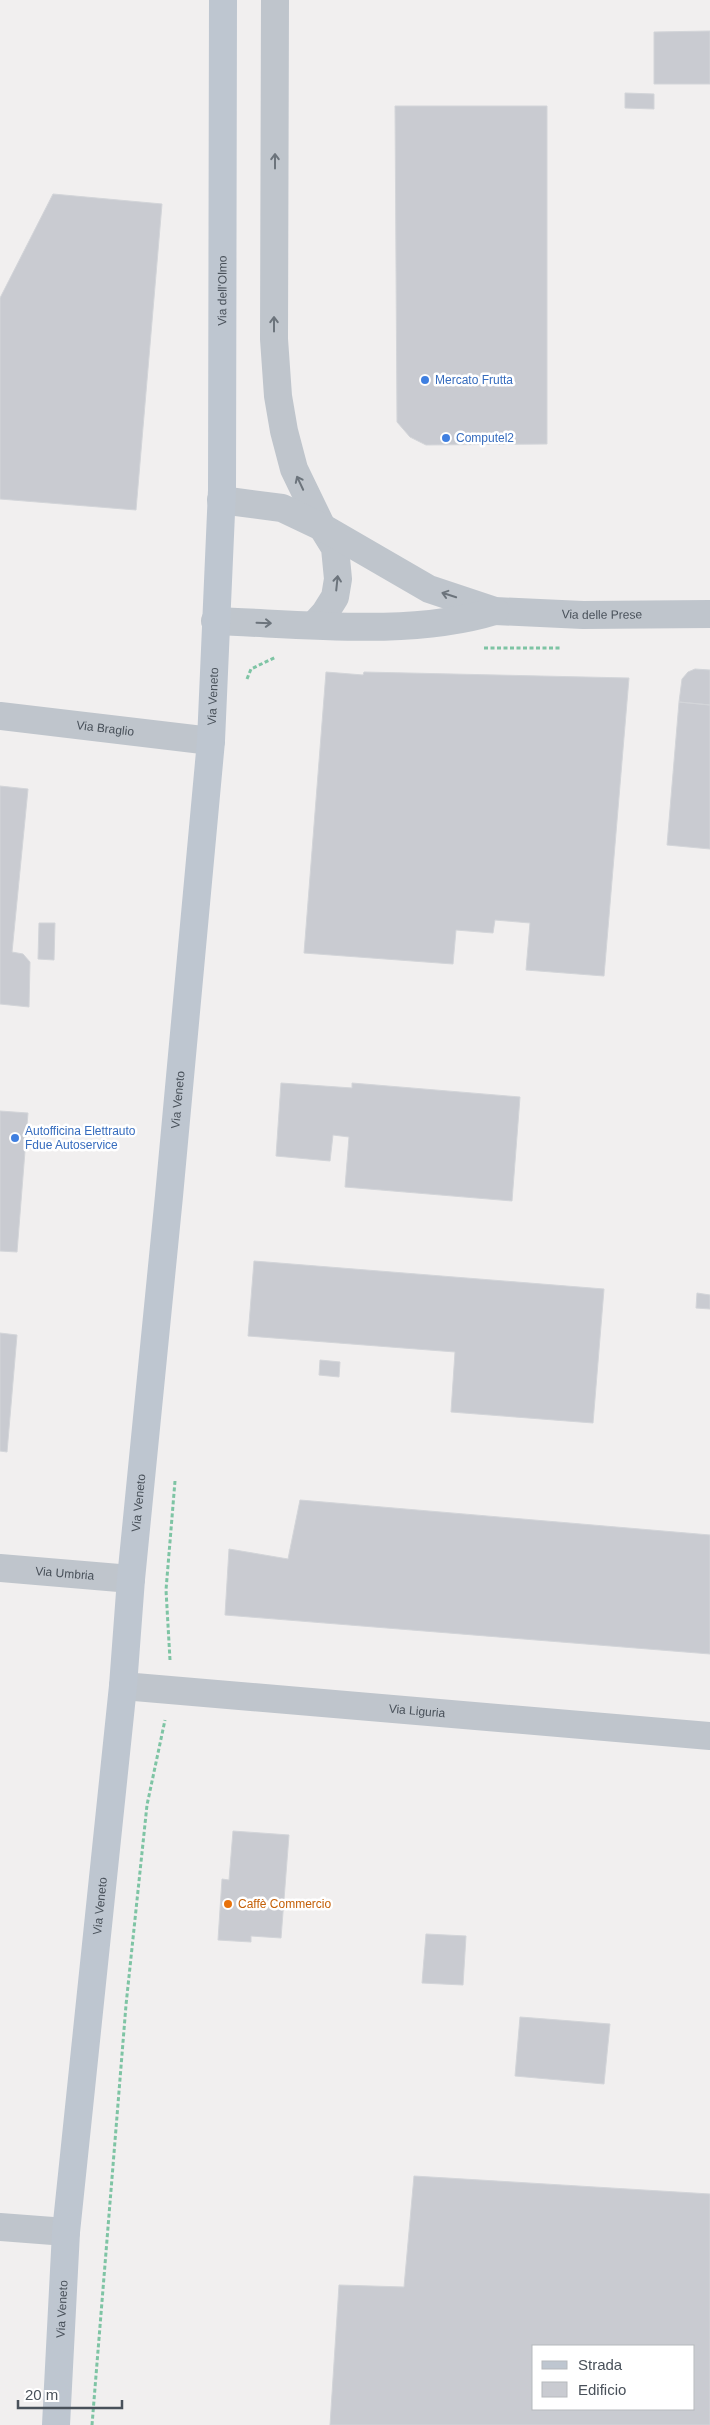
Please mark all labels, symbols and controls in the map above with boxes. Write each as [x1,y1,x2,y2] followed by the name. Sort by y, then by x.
[270,153,280,170] one-way arrow
[215,255,229,326] street label: Via dell'Olmo
[269,316,279,332] one-way arrow
[435,373,513,387] place label: Mercato Frutta
[419,374,431,386] marker: Mercato Frutta
[456,431,514,445] place label: Computel2
[440,432,452,444] marker: Computel2
[295,476,305,491] one-way arrow
[332,575,342,591] one-way arrow
[441,590,457,600] one-way arrow
[561,607,643,622] street label: Via delle Prese
[256,618,272,627] one-way arrow
[205,667,221,726] street label: Via Veneto
[76,718,135,739] street label: Via Braglio
[168,1070,188,1129] street label: Via Veneto
[25,1124,136,1152] place label: Autofficina Elettrauto Fdue Autoservice
[9,1132,21,1144] marker: Autofficina Elettrauto Fdue Autoservice
[129,1473,148,1532] street label: Via Veneto
[35,1564,95,1583] street label: Via Umbria
[388,1702,446,1720] street label: Via Liguria
[90,1876,110,1936] street label: Via Veneto
[238,1897,331,1911] place label: Caffè Commercio
[222,1898,234,1910] marker: Caffè Commercio
[54,2280,71,2338] street label: Via Veneto
[532,2345,695,2410] legend
[578,2356,623,2373] text: Strada
[18,2378,121,2410] scale bar
[578,2381,626,2398] text: Edificio
[25,2386,58,2403] text: 20 m

